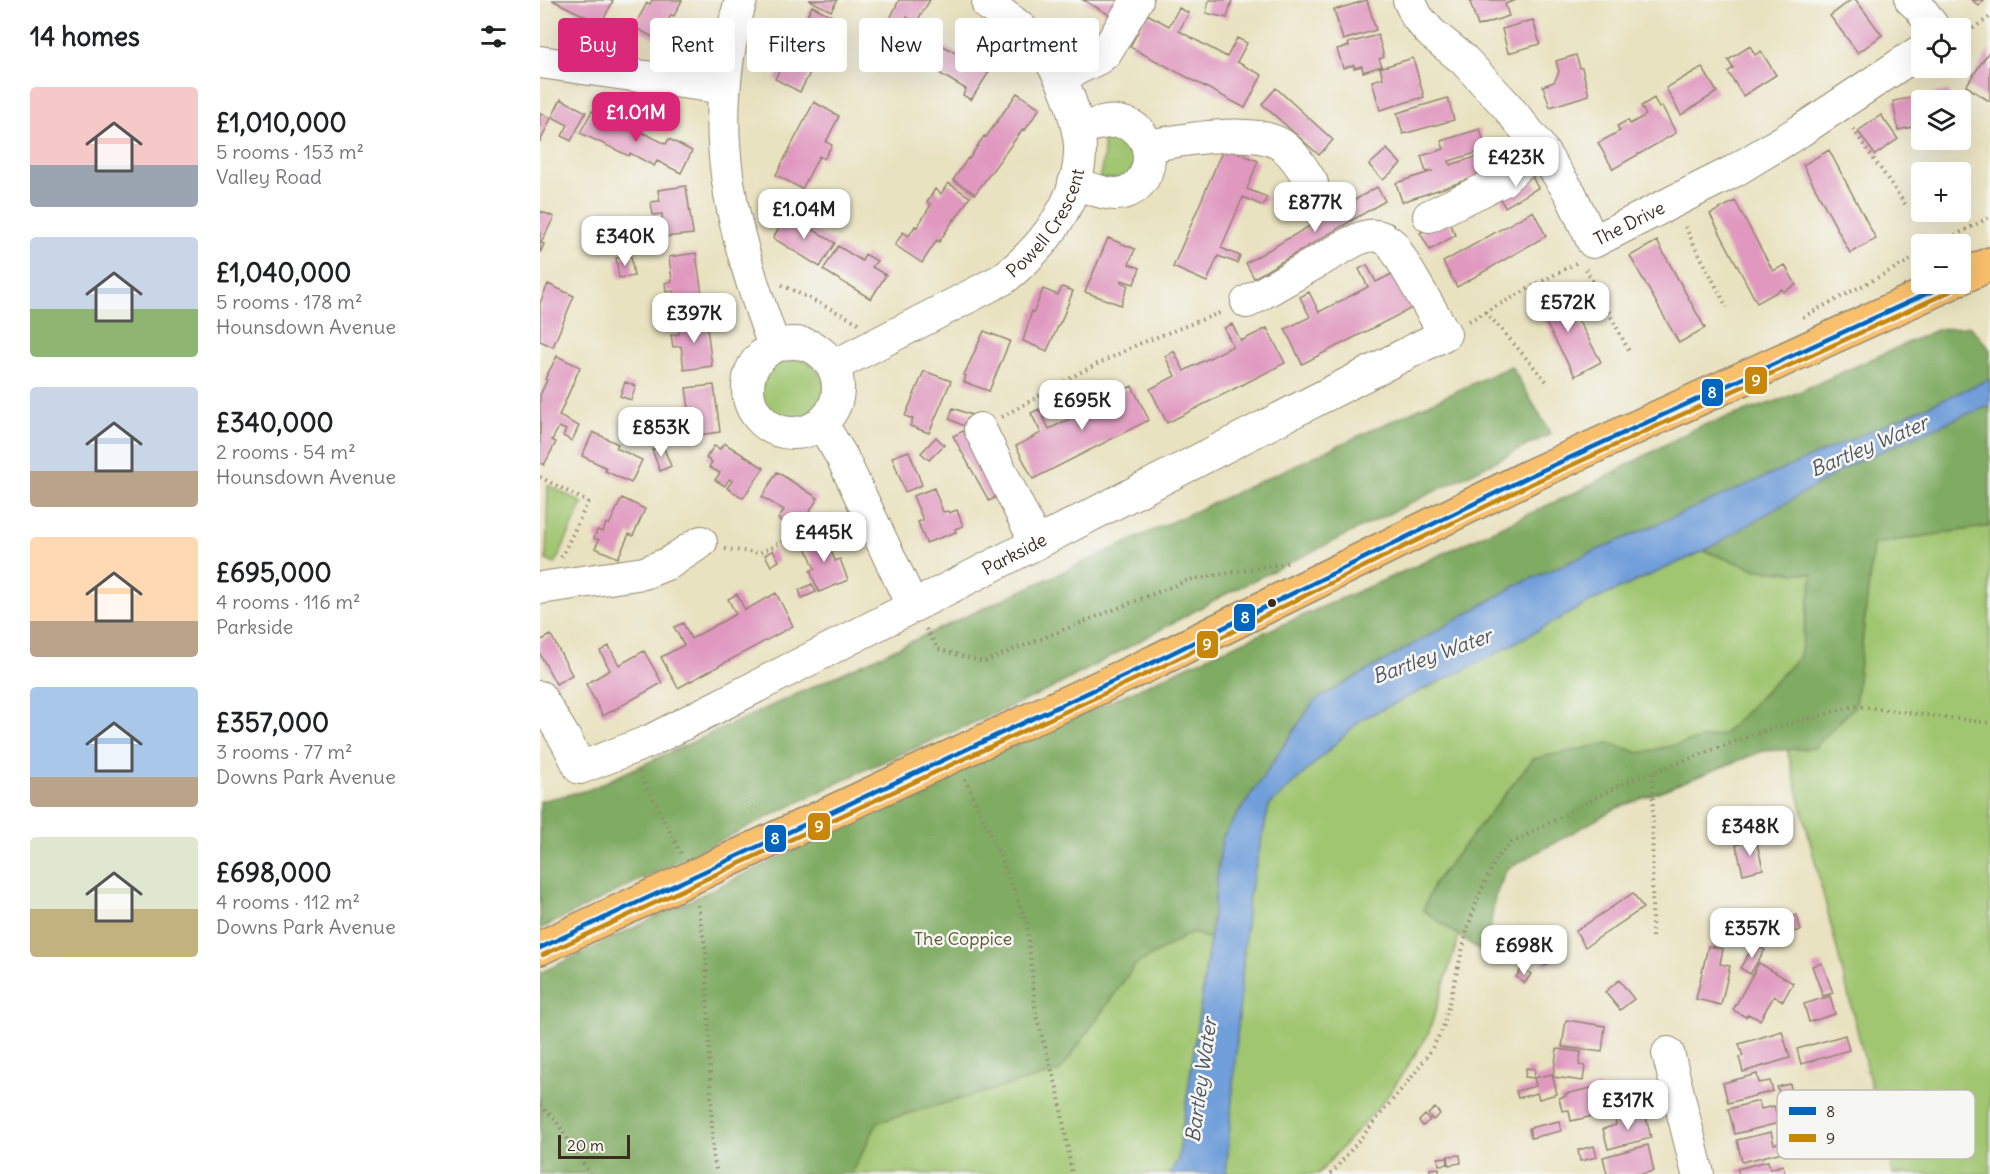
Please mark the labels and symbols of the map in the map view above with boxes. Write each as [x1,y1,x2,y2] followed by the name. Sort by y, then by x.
[587,92,685,143] pin: £1.01M
[1474,137,1558,188] pin: £423K
[1001,167,1089,283] street label: Powell Crescent
[1273,182,1357,233] pin: £877K
[755,189,853,240] pin: £1.04M
[1590,196,1668,251] street label: The Drive
[583,216,667,267] pin: £340K
[1526,282,1610,333] pin: £572K
[652,293,736,344] pin: £397K
[1744,366,1768,395] line badge: 9
[1751,370,1761,390] text: 9
[1701,378,1724,407] line badge: 8
[1040,380,1124,431] pin: £695K
[1707,382,1717,402] text: 8
[619,407,703,458] pin: £853K
[1806,408,1934,482] water label: Bartley Water
[782,512,866,563] pin: £445K
[978,528,1050,580] street label: Parkside
[1266,597,1278,609] unlabelled marker
[1233,603,1256,632] line badge: 8
[1240,607,1250,627] text: 8
[1369,621,1498,689] water label: Bartley Water
[1196,630,1219,659] line badge: 9
[1202,634,1212,654] text: 9
[1708,806,1792,857] pin: £348K
[807,812,831,841] line badge: 9
[814,816,824,836] text: 9
[764,824,787,853] line badge: 8
[770,828,780,848] text: 8
[1710,908,1794,959] pin: £357K
[1482,925,1566,976] pin: £698K
[914,927,1012,950] park label: The Coppice
[1179,1013,1222,1144] water label: Bartley Water
[1586,1080,1670,1131] pin: £317K
[1777,1090,1975,1159] legend
[1826,1101,1835,1121] text: 8
[1826,1128,1835,1148] text: 9
[558,1132,630,1160] scale bar

